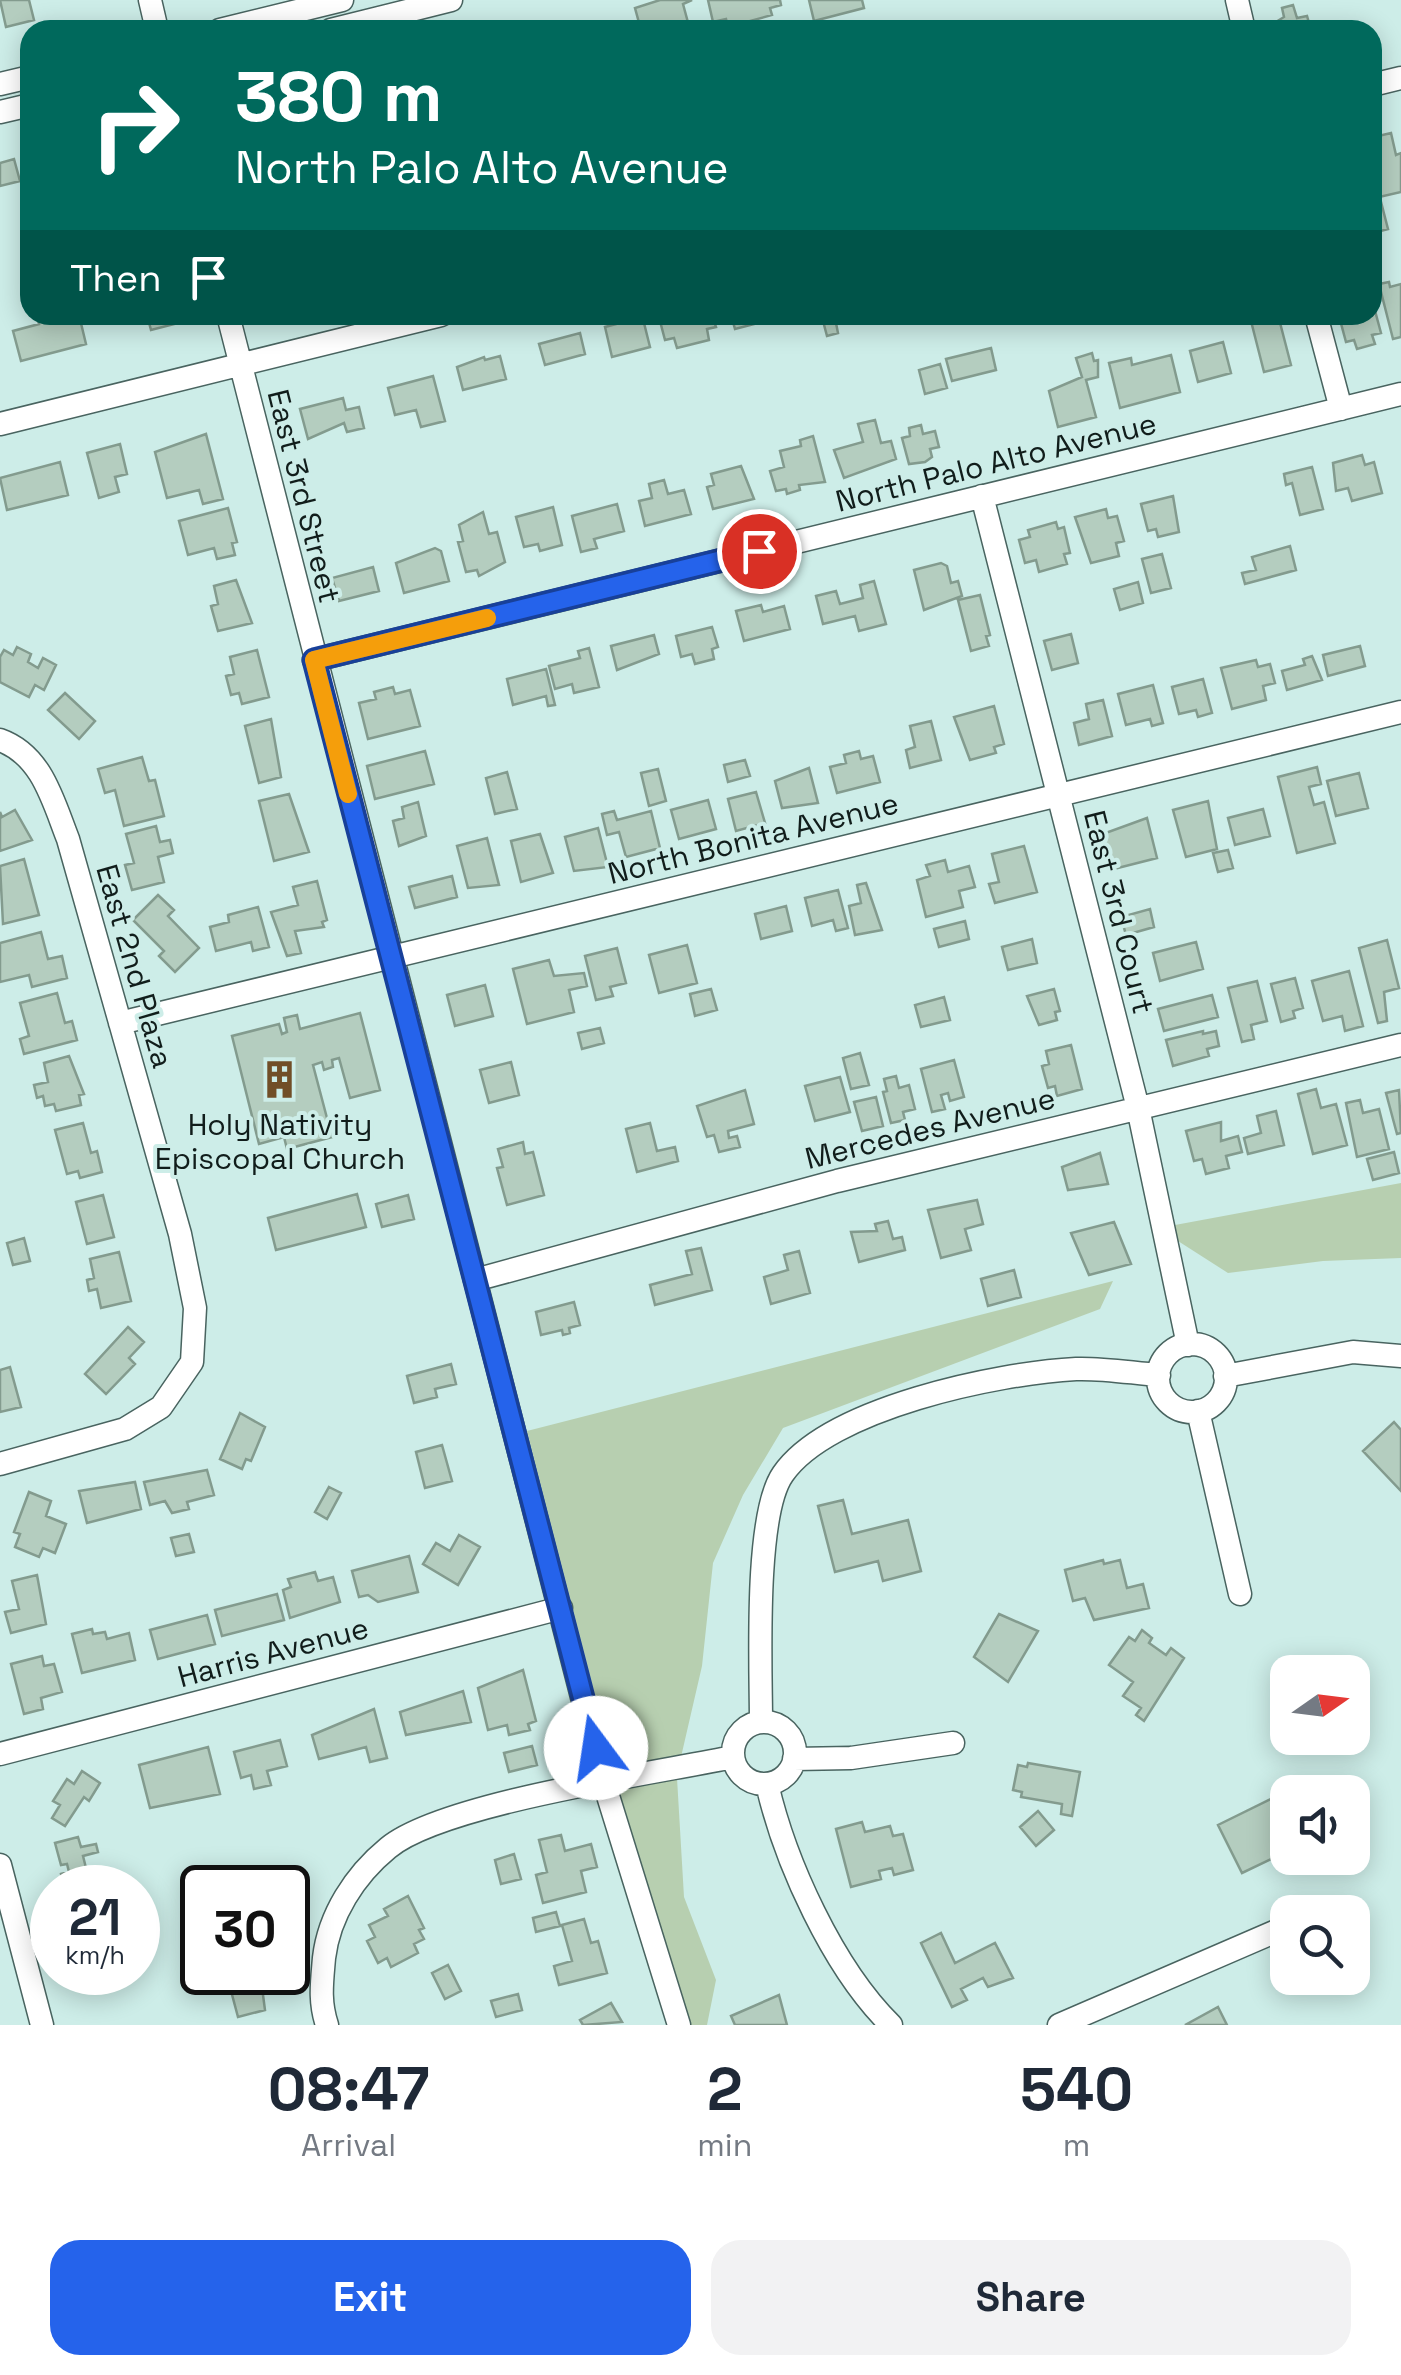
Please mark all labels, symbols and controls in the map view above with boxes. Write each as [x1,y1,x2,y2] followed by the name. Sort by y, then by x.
[235,52,442,141] text: 380 m
[70,60,200,190] icon: right
[235,139,729,196] text: North Palo Alto Avenue
[181,250,236,305] icon: arrive
[70,254,161,302] text: Then
[259,385,349,607] street label: East 3rd Street
[832,403,1160,521] street label: North Palo Alto Avenue
[717,509,802,594] pin
[732,524,787,579] icon: arrive
[604,783,902,893] street label: North Bonita Avenue
[1075,806,1163,1018] street label: East 3rd Court
[87,860,183,1072] street label: East 2nd Plaza
[259,1059,301,1101] building icon: Holy Nativity Episcopal Church
[801,1078,1059,1178] street label: Mercedes Avenue
[155,1105,405,1178] place label: Holy Nativity Episcopal Church
[173,1608,373,1696] street label: Harris Avenue
[1270,1655,1370,1755] north arrow
[1270,1655,1370,1995] map controls
[544,1696,648,1800] position arrow
[1270,1775,1370,1875] button: sound
[180,1865,310,1995] speed limit sign: 30
[69,1886,121,1950] text: 21
[1270,1895,1370,1995] button: search
[65,1939,125,1971] text: km/h
[268,2051,429,2128] text: 08:47
[707,2051,743,2128] text: 2
[1020,2051,1133,2128] text: 540
[301,2125,396,2165] text: Arrival
[697,2125,752,2165] text: min
[1063,2125,1090,2165] text: m
[50,2240,691,2355] button: Exit
[711,2240,1351,2355] button: Share

